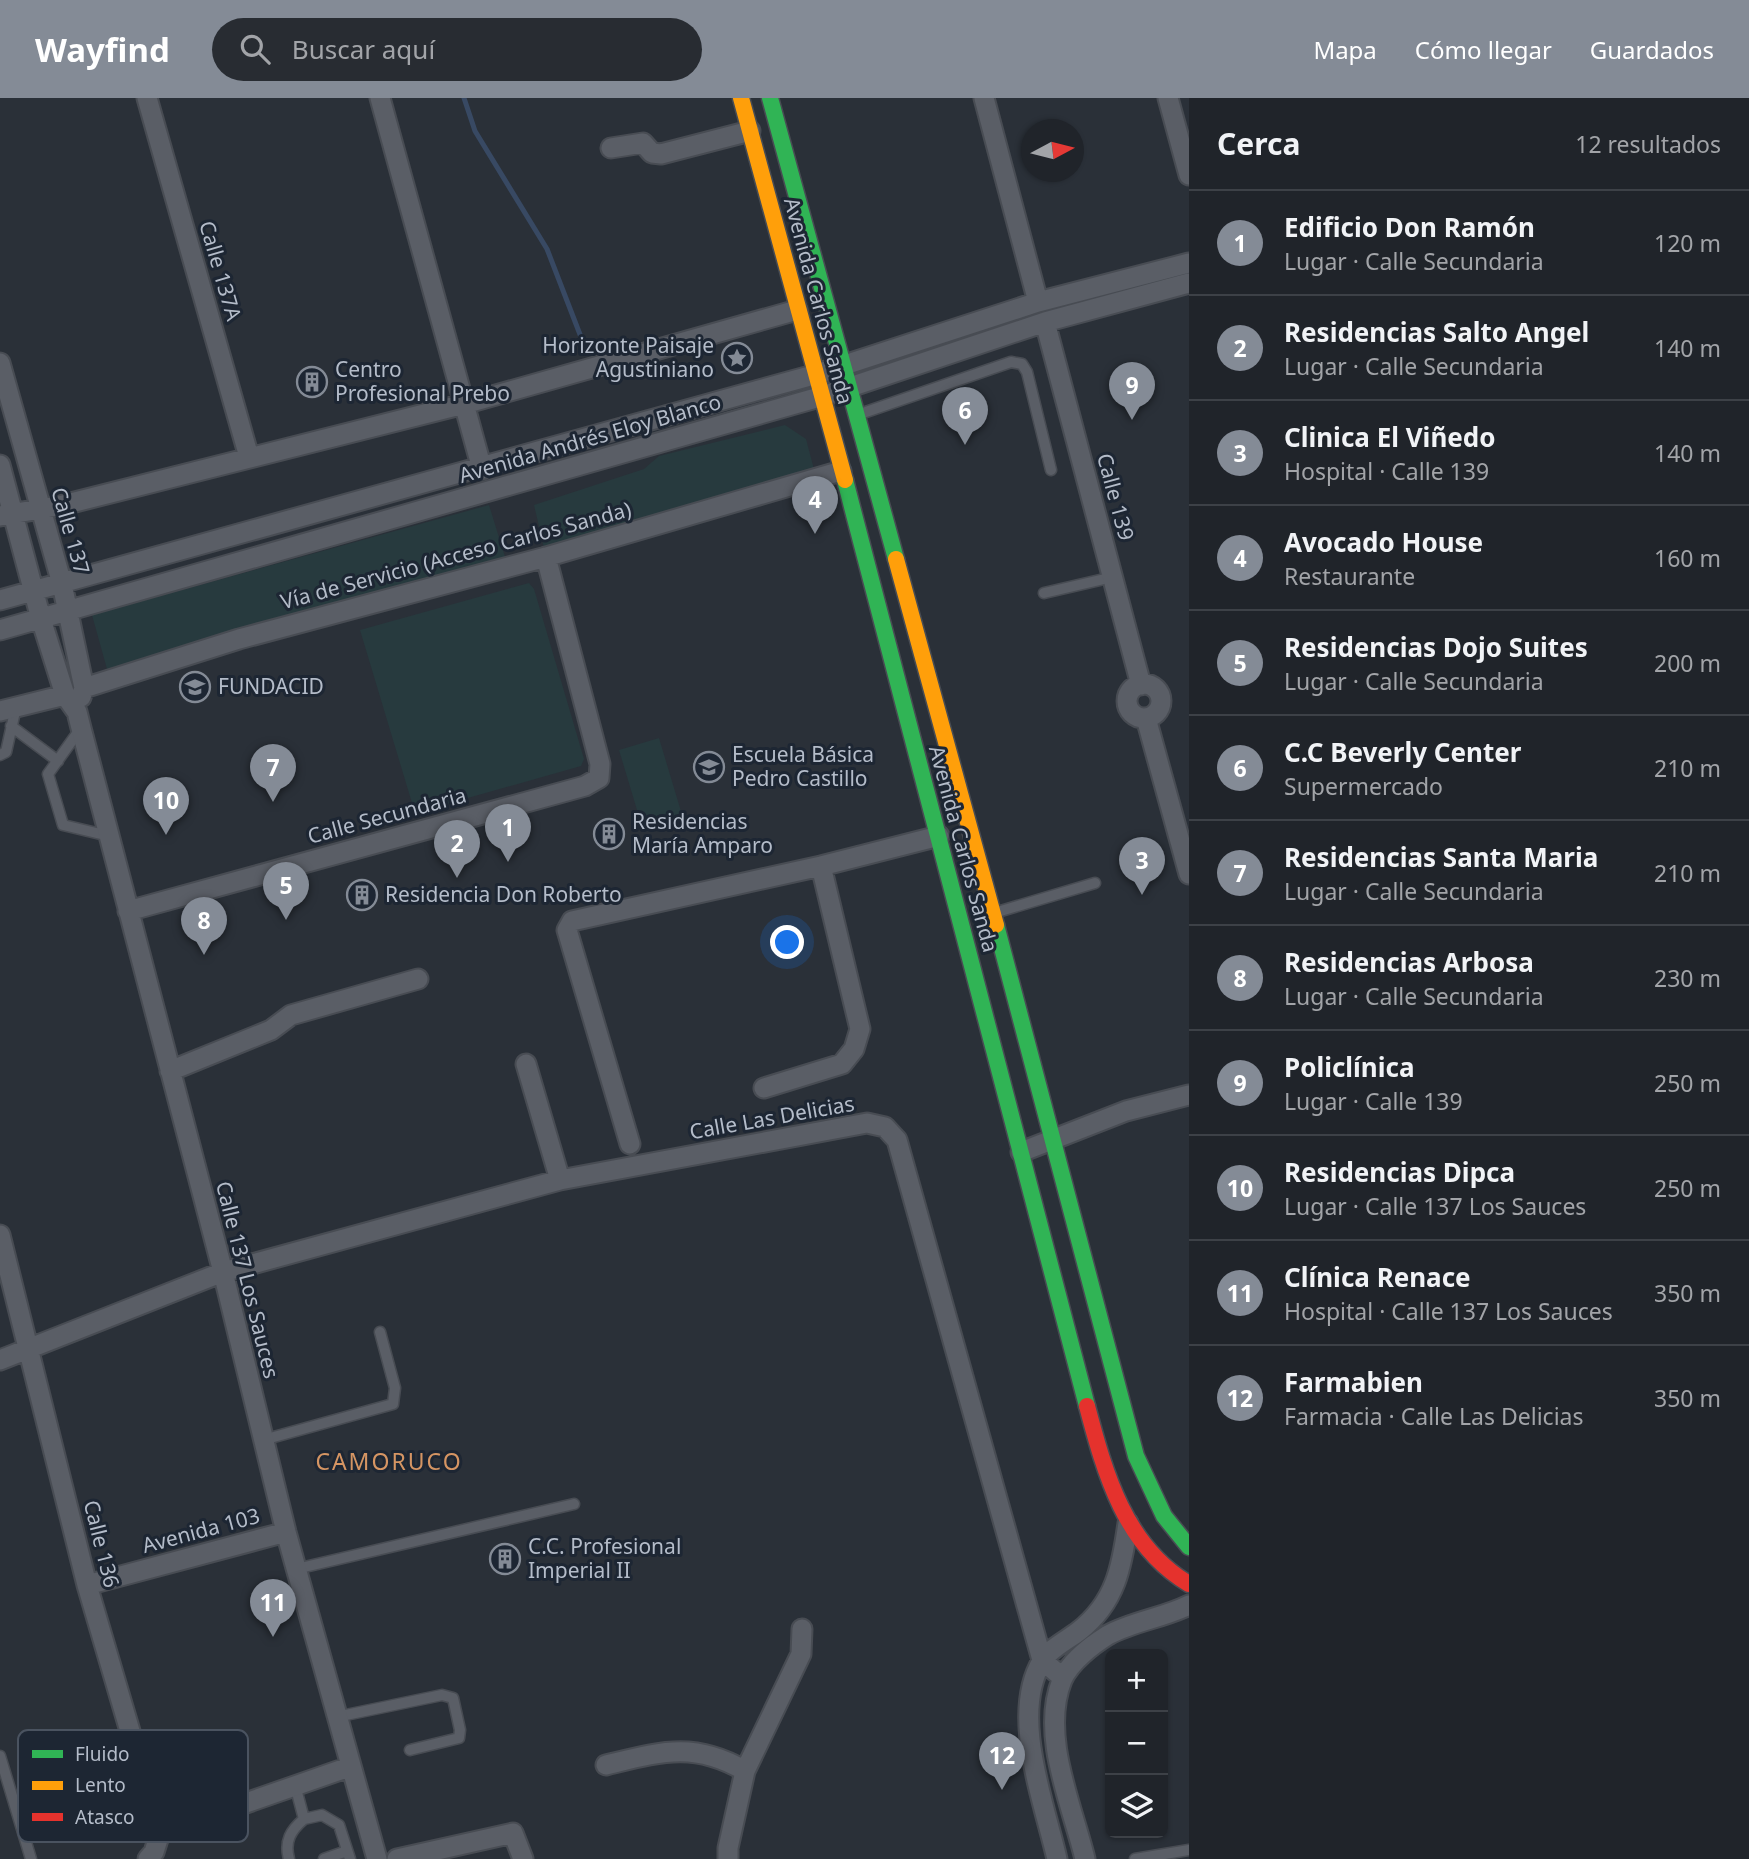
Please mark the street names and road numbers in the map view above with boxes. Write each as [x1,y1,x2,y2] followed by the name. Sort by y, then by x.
[778,194,860,407] street label: Avenida Carlos Sanda
[193,218,249,324] street label: Calle 137A
[455,387,724,489] street label: Avenida Andrés Eloy Blanco
[1091,450,1141,543] street label: Calle 139
[45,484,97,577] street label: Calle 137
[277,495,634,615] street label: Vía de Servicio (Acceso Carlos Sanda)
[923,742,1005,955] street label: Avenida Carlos Sanda
[304,780,469,850] street label: Calle Secundaria
[687,1089,856,1145] street label: Calle Las Delicias
[210,1178,286,1381] street label: Calle 137 Los Sauces
[78,1497,126,1590] street label: Calle 136
[139,1501,263,1559] street label: Avenida 103

